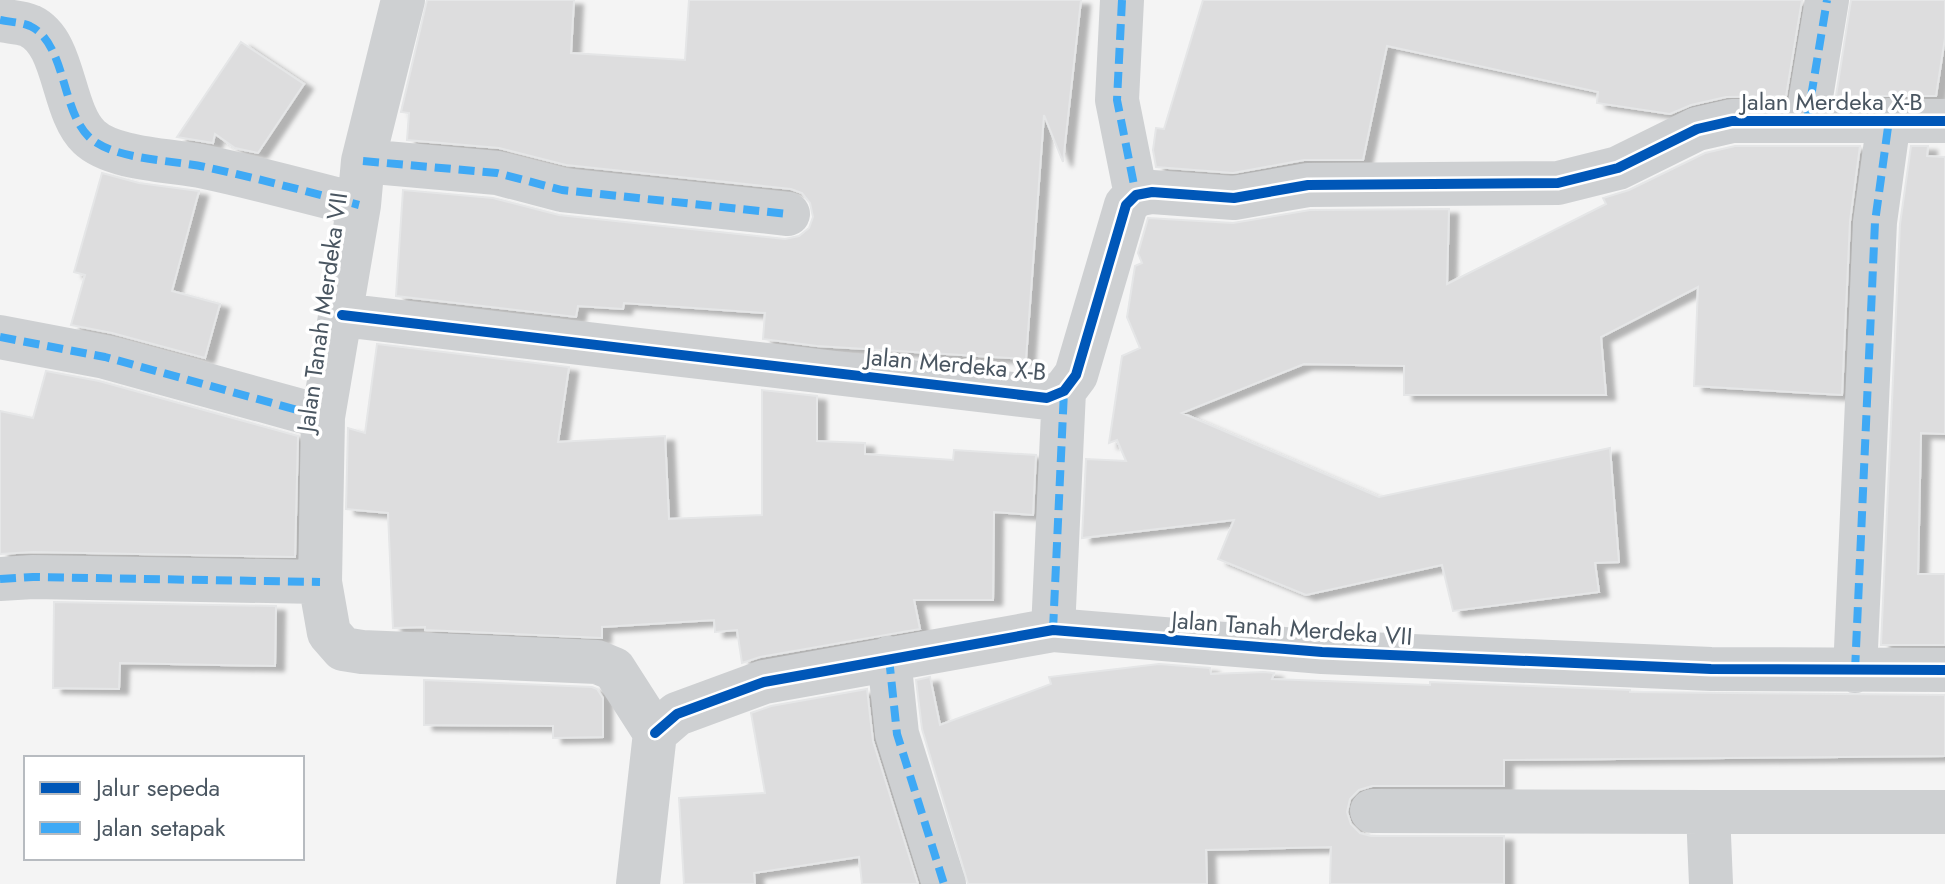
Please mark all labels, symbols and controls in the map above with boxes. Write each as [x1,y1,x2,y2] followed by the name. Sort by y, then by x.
[1738,84,1923,119] street label: Jalan Merdeka X-B
[287,190,356,437] street label: Jalan Tanah Merdeka VII
[861,338,1048,389] street label: Jalan Merdeka X-B
[1167,602,1414,654] street label: Jalan Tanah Merdeka VII
[24,756,304,860] legend
[93,770,220,805] text: Jalur sepeda
[93,810,226,845] text: Jalan setapak

